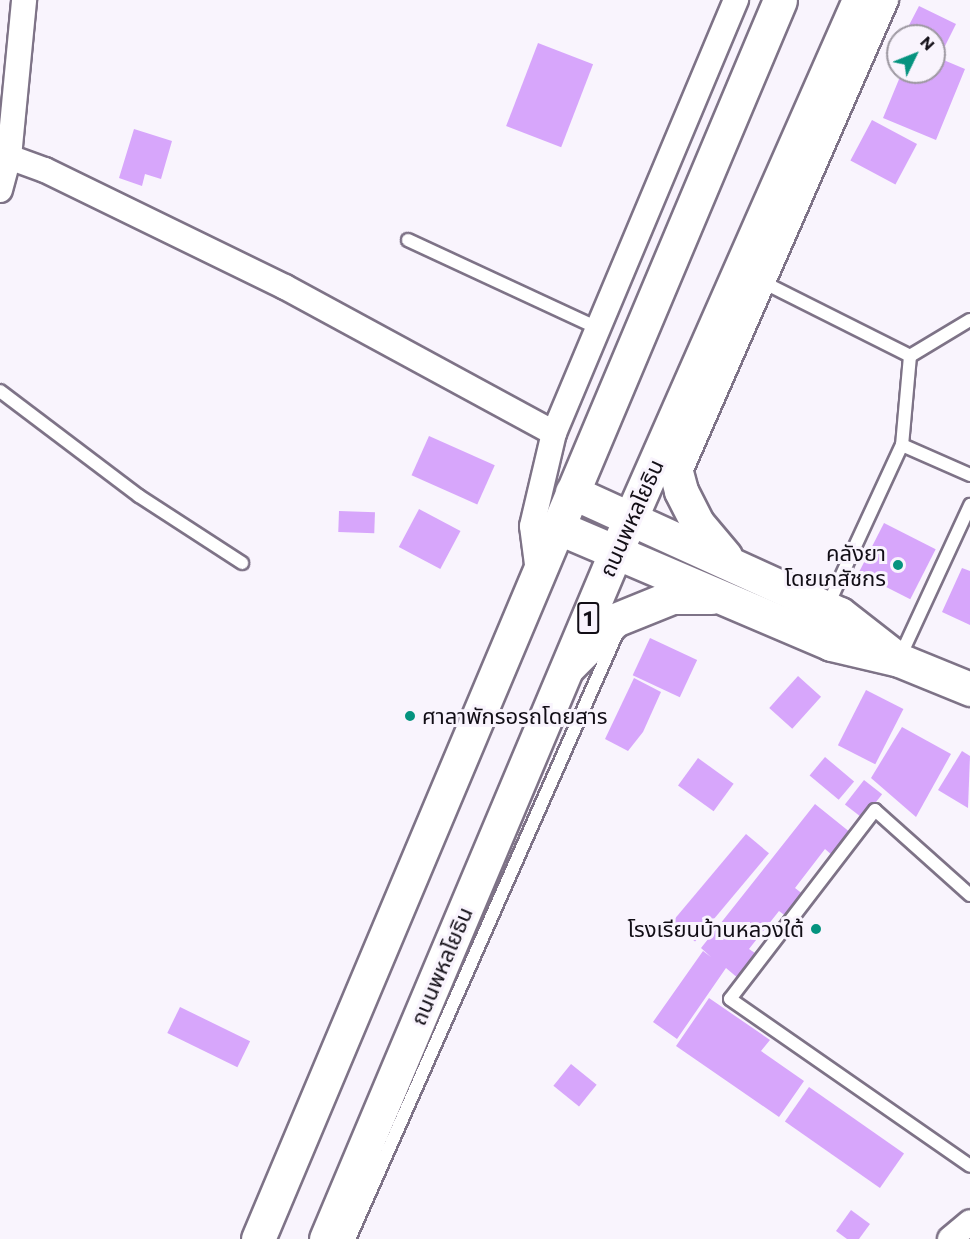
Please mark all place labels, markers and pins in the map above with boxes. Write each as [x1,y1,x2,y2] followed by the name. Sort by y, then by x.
[784,539,886,590] place label: คลังยา โดยเภสัชกร
[891,558,905,572] marker: คลังยา โดยเภสัชกร
[422,703,608,729] place label: ศาลาพักรอรถโดยสาร
[403,709,417,723] marker: ศาลาพักรอรถโดยสาร
[627,916,804,942] place label: โรงเรียนบ้านหลวงใต้
[809,922,823,936] marker: โรงเรียนบ้านหลวงใต้

